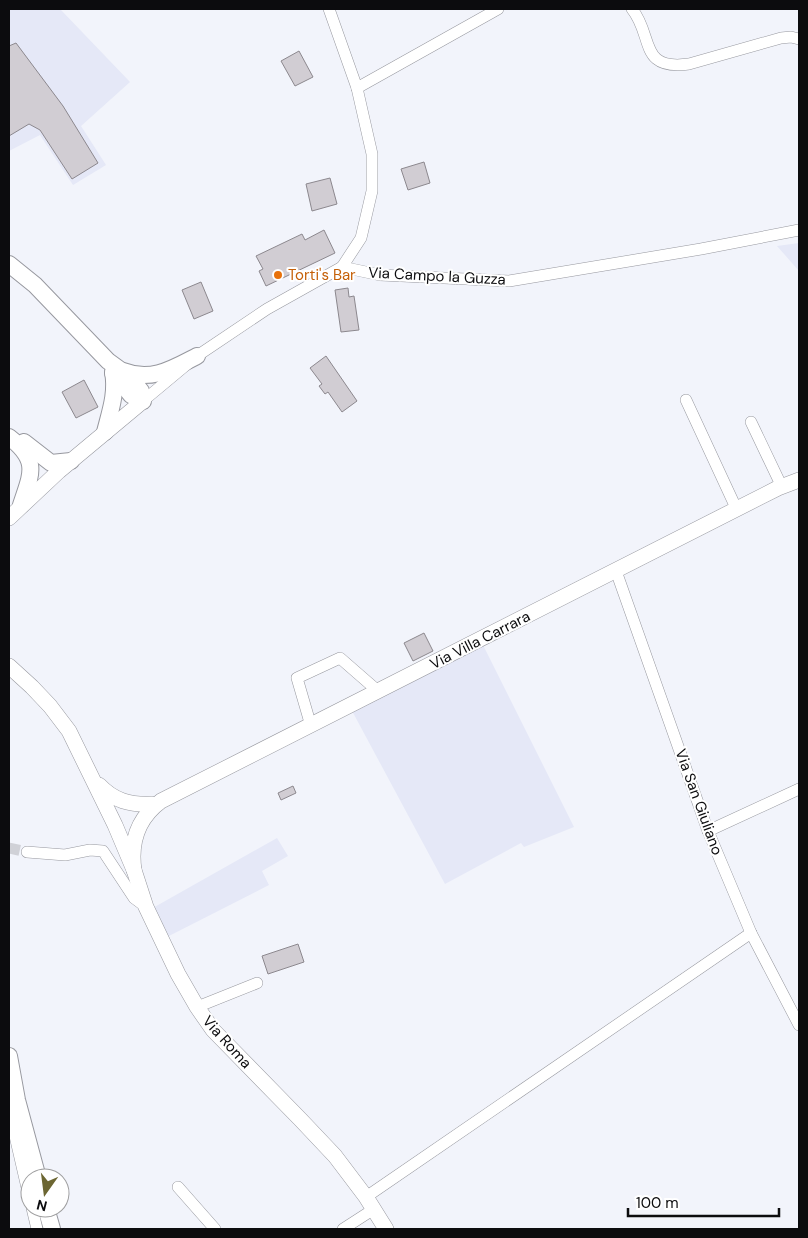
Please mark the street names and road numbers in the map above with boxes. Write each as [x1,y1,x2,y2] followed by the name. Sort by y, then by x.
[368,262,506,290] street label: Via Campo la Guzza
[426,606,534,674] street label: Via Villa Carrara
[671,746,727,858] street label: Via San Giuliano
[198,1011,256,1073] street label: Via Roma

